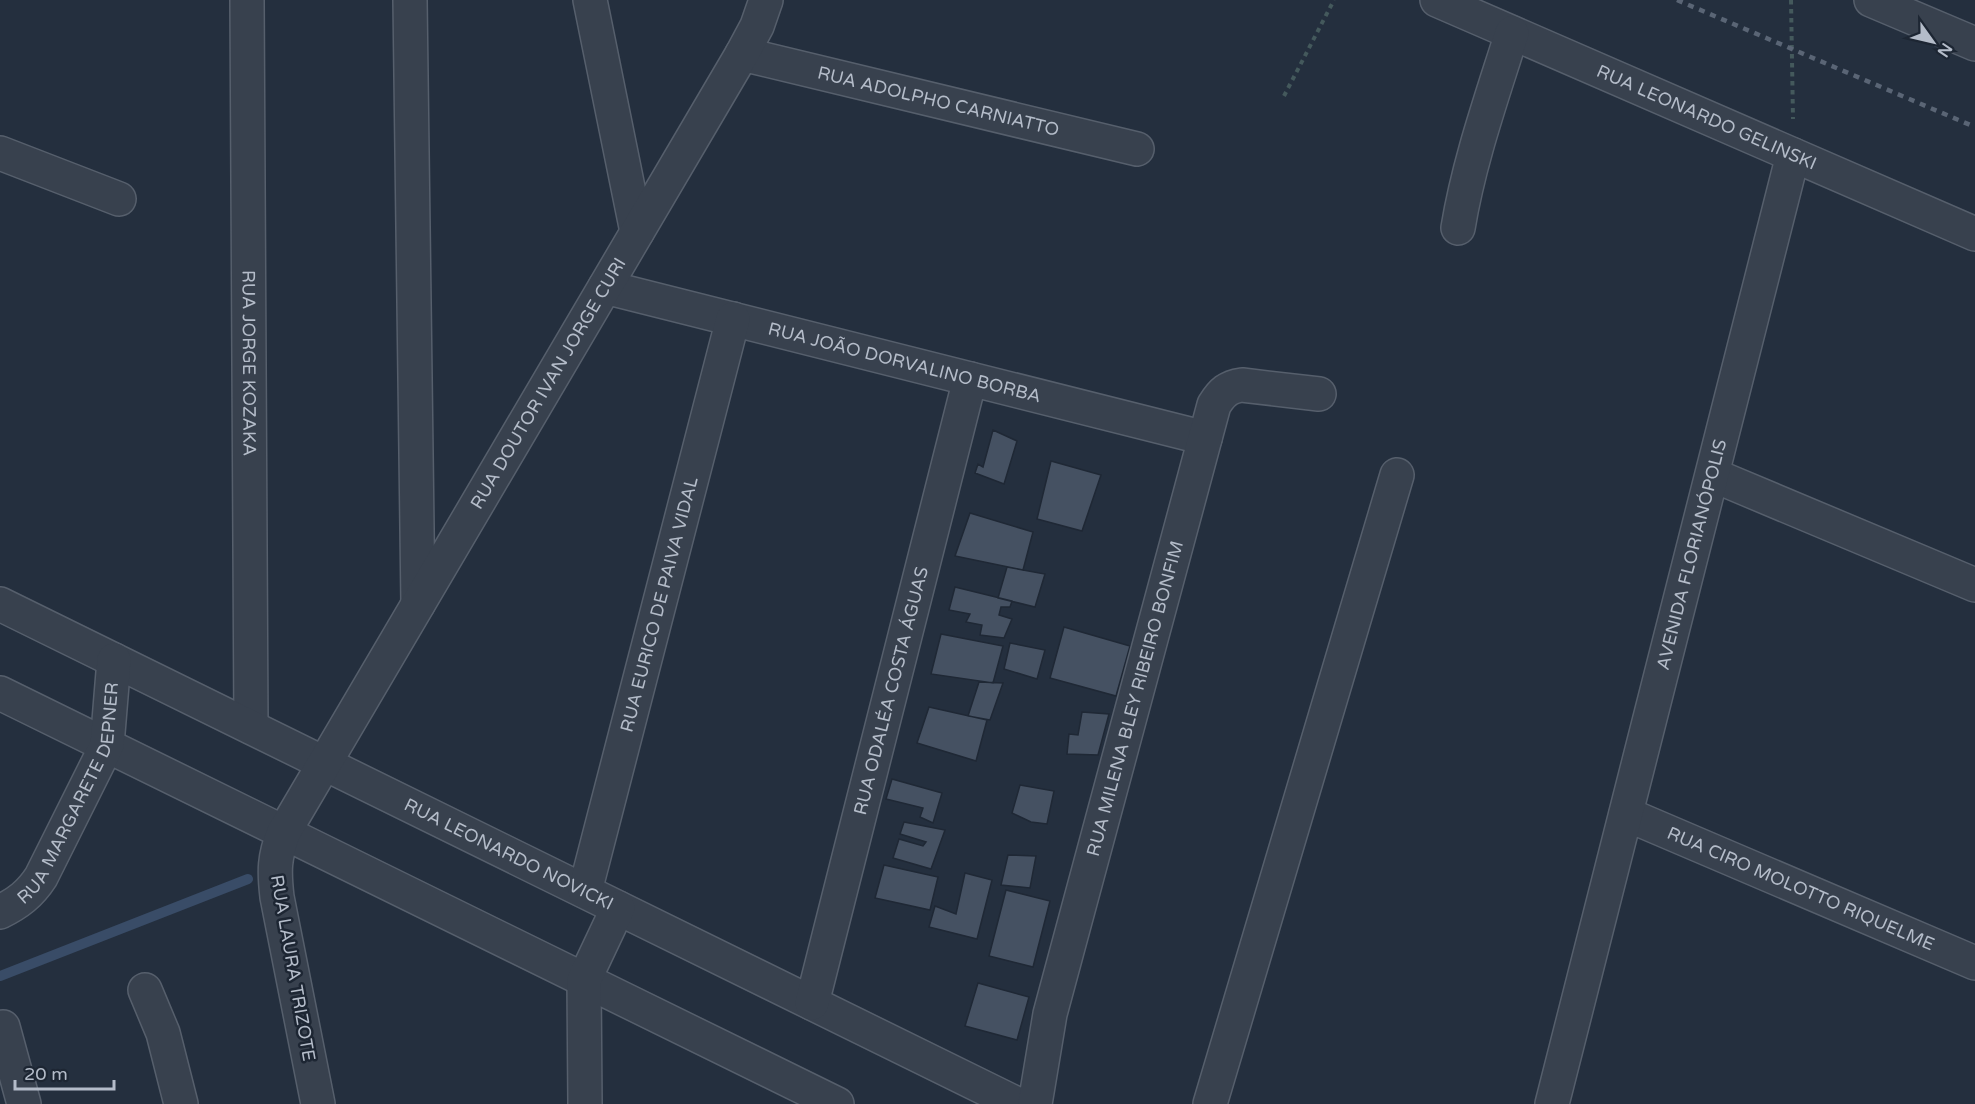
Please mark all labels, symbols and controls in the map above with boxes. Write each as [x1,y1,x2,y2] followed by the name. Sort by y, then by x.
[1903,12,1963,72] north arrow
[1933,39,1956,61] text: N
[1593,60,1820,175] street label: RUA LEONARDO GELINSKI
[815,62,1062,141] street label: RUA ADOLPHO CARNIATTO
[466,254,631,513] street label: RUA DOUTOR IVAN JORGE CURI
[237,270,261,456] street label: RUA JORGE KOZAKA
[766,317,1043,407] street label: RUA JOÃO DORVALINO BORBA
[1652,437,1731,672] street label: AVENIDA FLORIANÓPOLIS
[616,474,703,734] street label: RUA EURICO DE PAIVA VIDAL
[1082,538,1188,859] street label: RUA MILENA BLEY RIBEIRO BONFIM
[849,564,933,817] street label: RUA ODALÉA COSTA ÁGUAS
[12,681,123,909] street label: RUA MARGARETE DEPNER
[401,793,617,915] street label: RUA LEONARDO NOVICKI
[1664,822,1938,955] street label: RUA CIRO MOLOTTO RIQUELME
[266,873,320,1063] street label: RUA LAURA TRIZOTE
[15,1053,114,1091] scale bar
[24,1063,68,1085] text: 20 m

